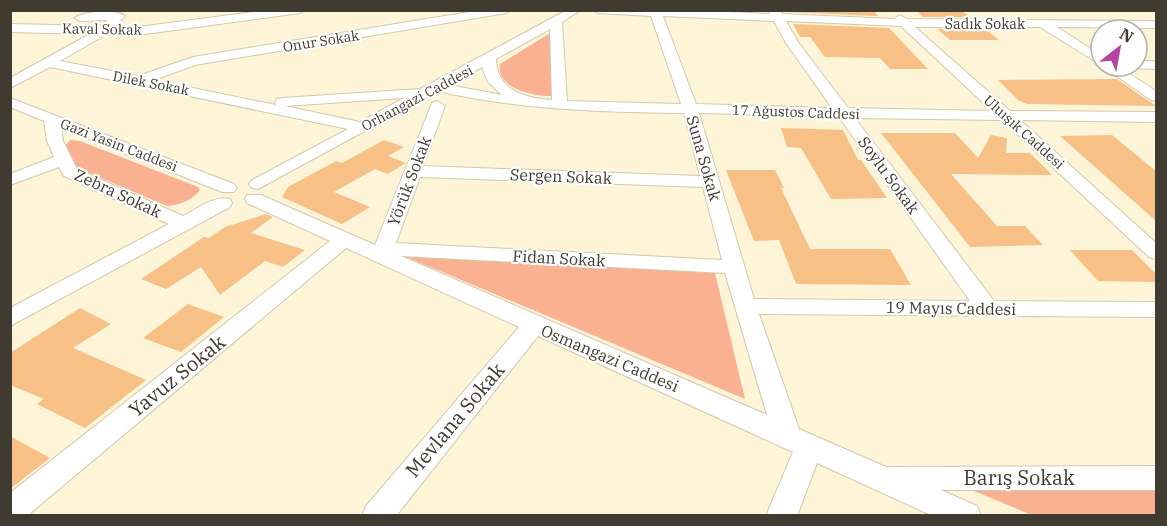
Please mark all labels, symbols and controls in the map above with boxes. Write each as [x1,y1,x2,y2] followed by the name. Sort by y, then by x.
[945,15,1026,33] street label: Sadık Sokak
[1089,18,1149,78] north arrow
[62,19,143,39] street label: Kaval Sokak
[1116,23,1137,47] text: N
[281,26,361,56] street label: Onur Sokak
[358,61,476,135] street label: Orhangazi Caddesi
[111,67,192,99] street label: Dilek Sokak
[980,91,1068,173] street label: Uluışık Caddesi
[732,101,860,123] street label: 17 Ağustos Caddesi
[682,113,726,204] street label: Suna Sokak
[58,114,180,176] street label: Gazi Yasin Caddesi
[854,132,924,218] street label: Soylu Sokak
[383,133,435,229] street label: Yörük Sokak
[71,164,165,222] street label: Zebra Sokak
[510,164,613,188] street label: Sergen Sokak
[512,246,607,270] street label: Fidan Sokak
[886,297,1016,319] street label: 19 Mayıs Caddesi
[538,320,682,396] street label: Osmangazi Caddesi
[123,328,231,423] street label: Yavuz Sokak
[399,357,511,483] street label: Mevlana Sokak
[963,464,1075,491] street label: Barış Sokak

